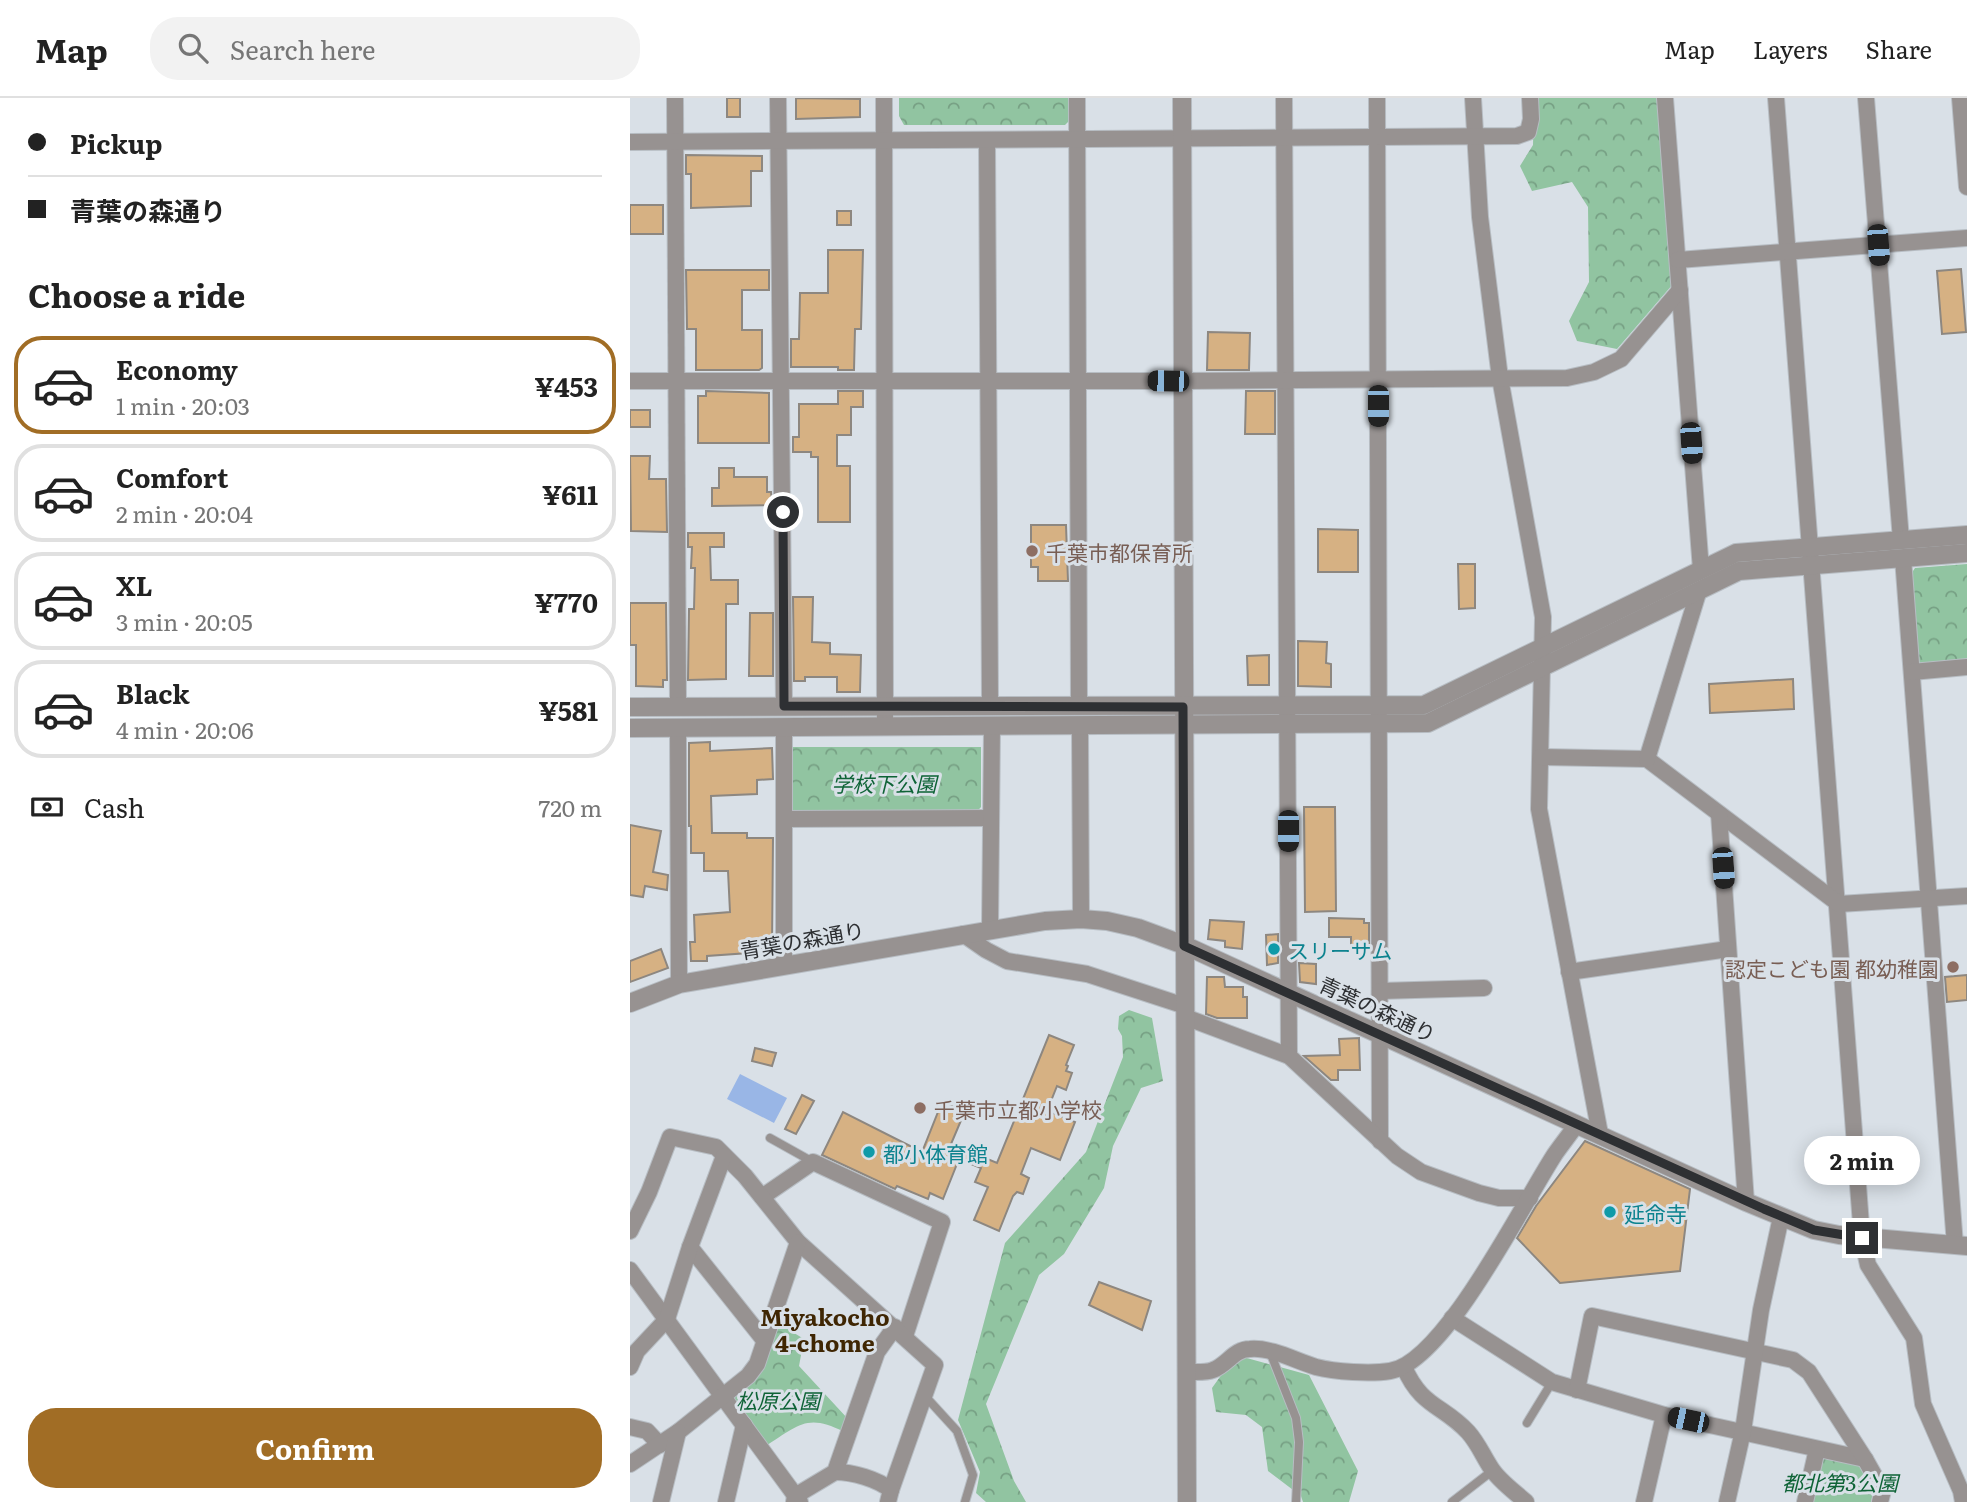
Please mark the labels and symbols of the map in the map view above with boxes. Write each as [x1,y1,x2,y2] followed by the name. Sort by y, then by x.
[1867,223,1890,267] car
[1147,370,1190,392] car
[1368,385,1389,427] car
[1680,421,1703,465] car
[767,496,799,528] route start
[1046,536,1193,567] place label: 千葉市都保育所
[1024,543,1040,559] marker: 千葉市都保育所
[832,767,939,798] park label: 学校下公園
[1278,810,1299,852] car
[1712,846,1735,890] car
[737,913,867,965] street label: 青葉の森通り
[1288,934,1392,965] place label: スリーサム
[1266,941,1282,957] marker: スリーサム
[1725,952,1939,983] place label: 認定こども園 都幼稚園
[1945,959,1961,975] marker: 認定こども園 都幼稚園
[1314,967,1442,1049] street label: 青葉の森通り
[934,1093,1102,1124] place label: 千葉市立都小学校
[912,1100,928,1116] marker: 千葉市立都小学校
[1804,1136,1920,1186] callout: 2 min
[883,1137,988,1168] place label: 都小体育館
[861,1144,877,1160] marker: 都小体育館
[1624,1197,1687,1228] place label: 延命寺
[1602,1204,1618,1220] marker: 延命寺
[1846,1222,1878,1254] route end
[760,1299,890,1359] district label: Miyakocho 4-chome
[736,1384,823,1415] park label: 松原公園
[1666,1405,1711,1435] car
[1782,1466,1901,1497] park label: 都北第3公園

